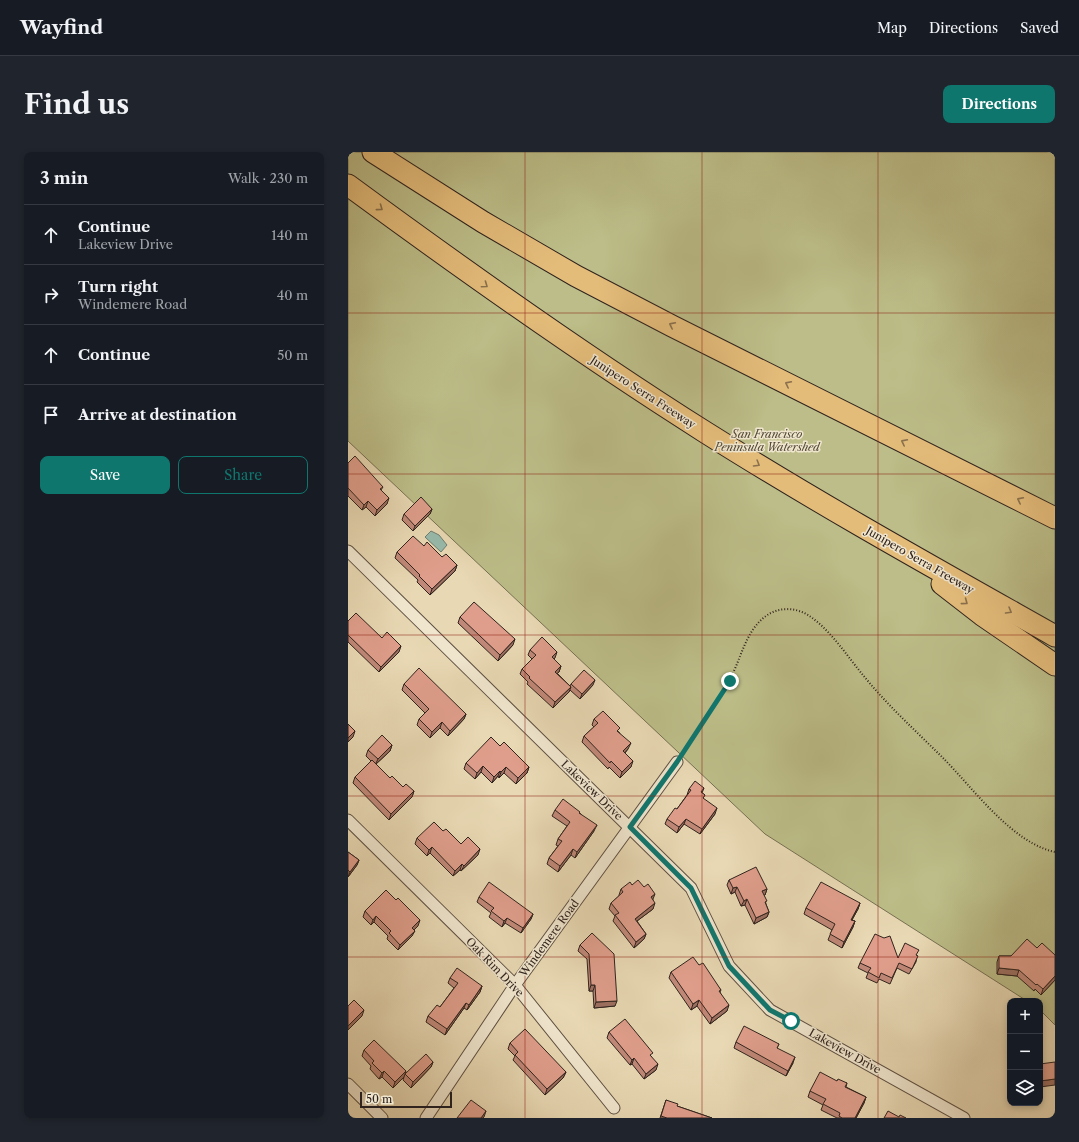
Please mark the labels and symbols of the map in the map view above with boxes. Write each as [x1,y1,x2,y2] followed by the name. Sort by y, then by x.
[375,203,382,210] one-way arrow
[480,280,487,287] one-way arrow
[668,323,676,330] one-way arrow
[586,352,699,432] street label: Junipero Serra Freeway
[784,381,792,389] one-way arrow
[714,427,821,454] park label: San Francisco Peninsula Watershed
[901,439,908,447] one-way arrow
[753,460,760,467] one-way arrow
[1017,497,1024,505] one-way arrow
[862,522,977,597] street label: Junipero Serra Freeway
[960,597,967,604] one-way arrow
[1005,606,1013,613] one-way arrow
[721,672,739,690] route end
[558,757,626,823] street label: Lakeview Drive
[516,896,582,980] street label: Windemere Road
[463,934,527,1000] street label: Oak Rim Drive
[782,1012,800,1030] route start
[806,1025,884,1077] street label: Lakeview Drive
[360,1090,452,1109] scale bar

